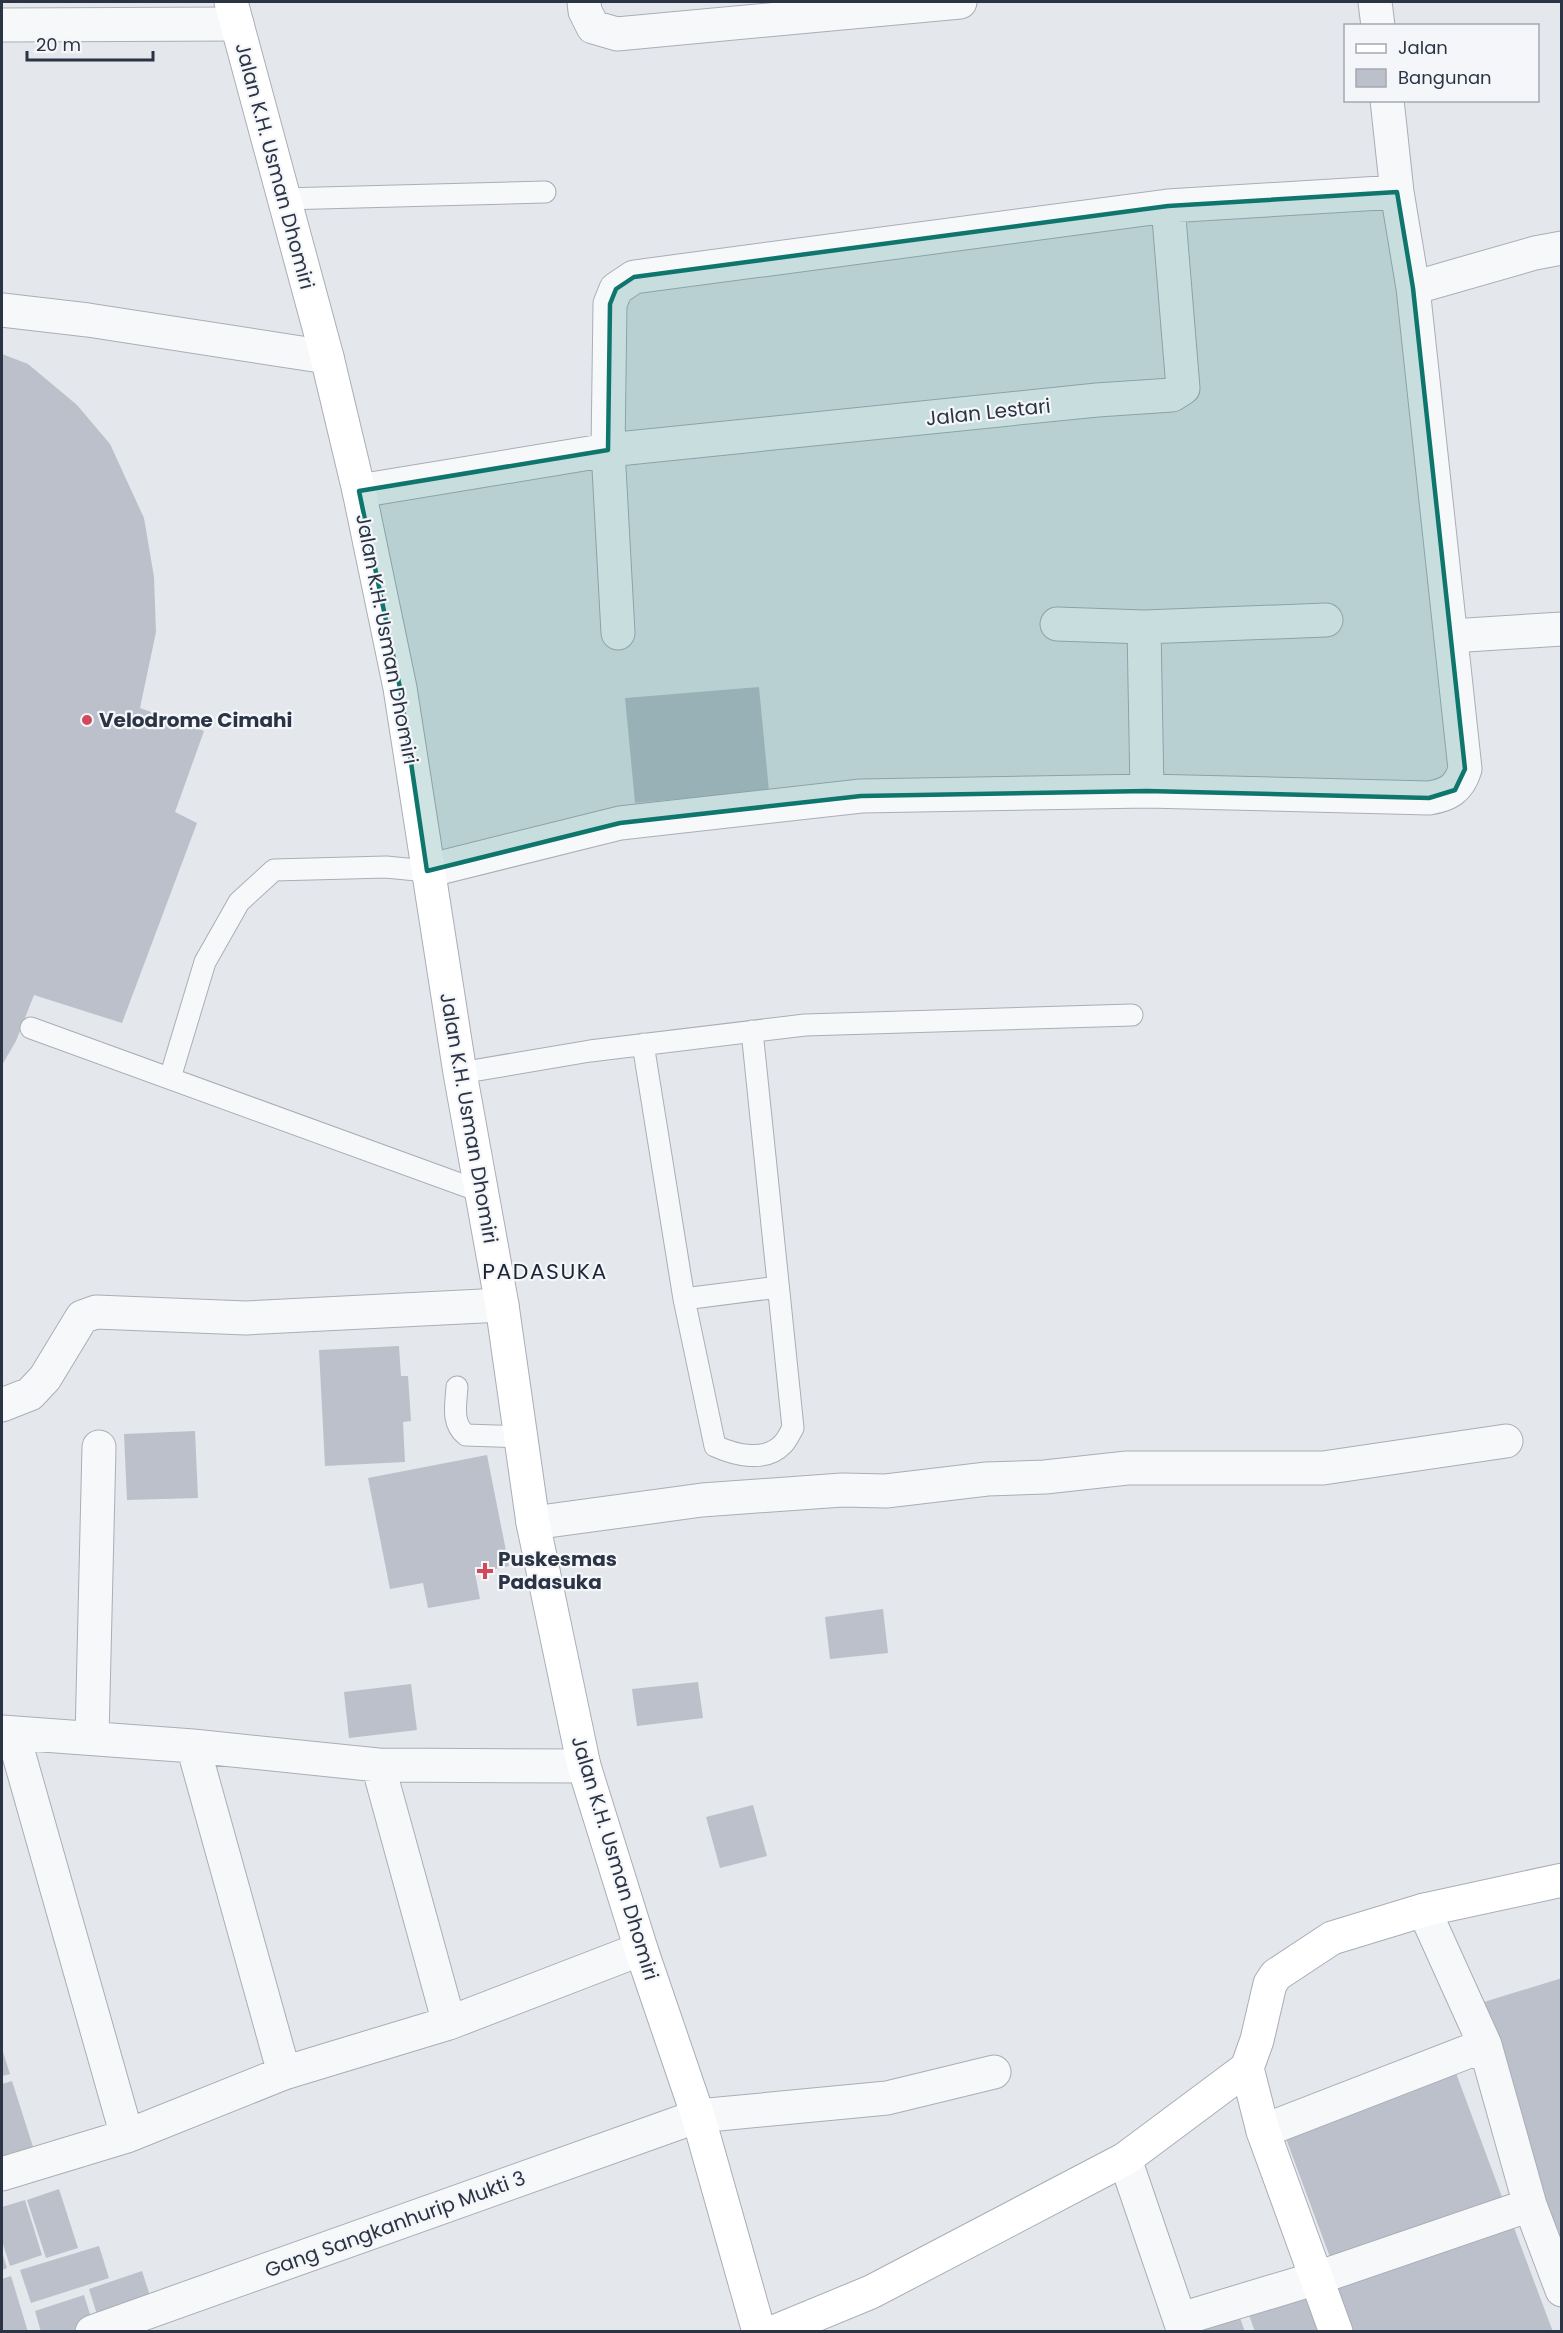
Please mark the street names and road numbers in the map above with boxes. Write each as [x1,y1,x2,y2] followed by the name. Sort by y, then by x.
[229,40,321,292] street label: Jalan K.H. Usman Dhomiri
[924,392,1052,432] street label: Jalan Lestari
[349,512,425,766] street label: Jalan K.H. Usman Dhomiri
[433,990,505,1246] street label: Jalan K.H. Usman Dhomiri
[564,1732,666,1984] street label: Jalan K.H. Usman Dhomiri
[261,2164,529,2284] street label: Gang Sangkanhurip Mukti 3

